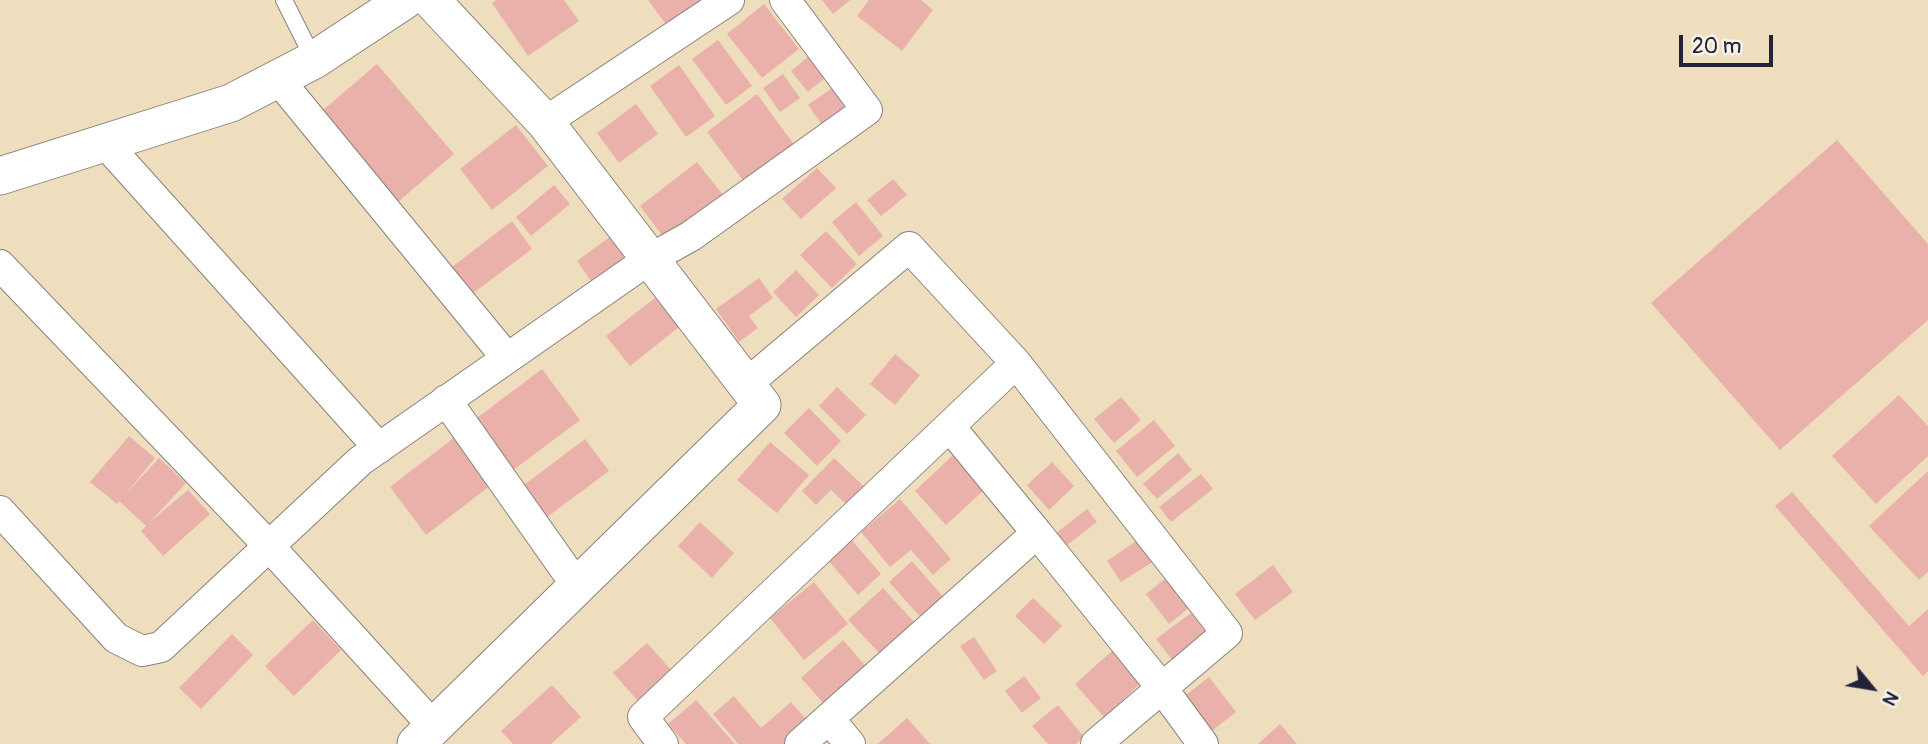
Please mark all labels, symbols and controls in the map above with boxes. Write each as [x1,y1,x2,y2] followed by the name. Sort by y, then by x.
[1683,21,1778,65] scale bar
[1692,33,1741,60] text: 20 m
[1837,653,1907,723] north arrow
[1877,687,1904,710] text: N

